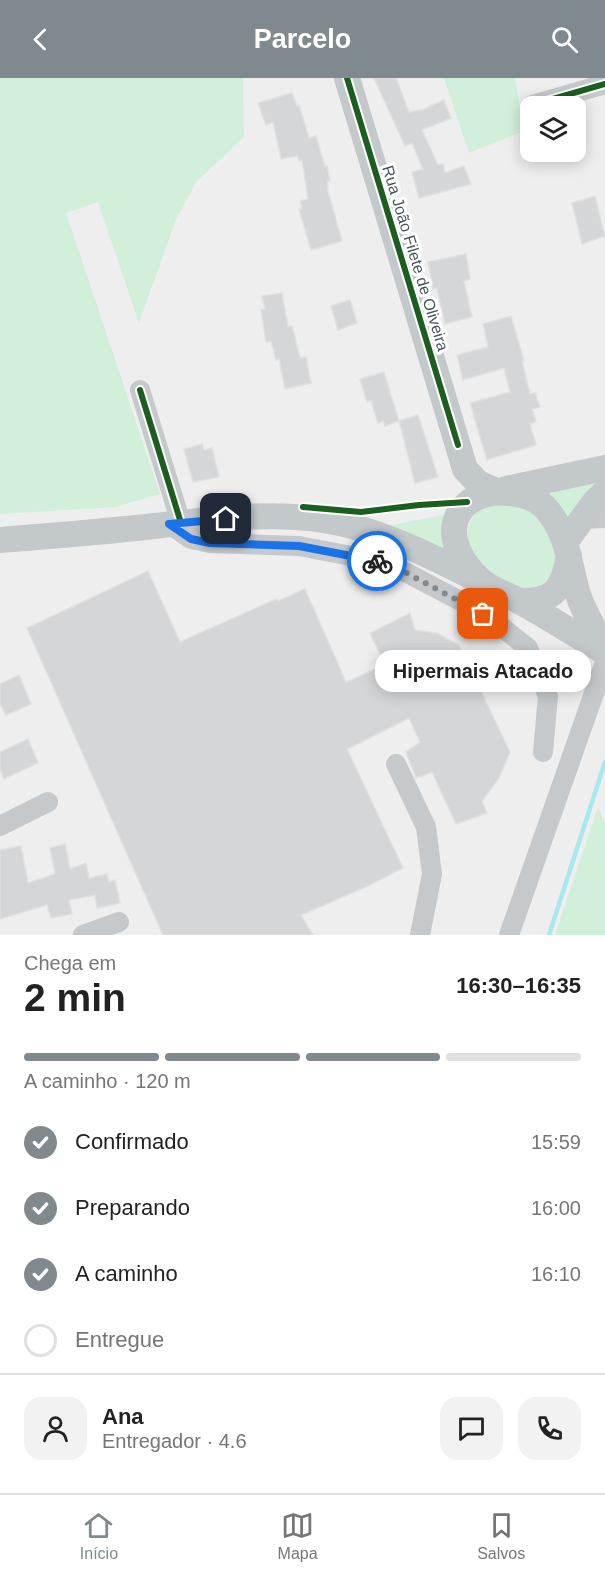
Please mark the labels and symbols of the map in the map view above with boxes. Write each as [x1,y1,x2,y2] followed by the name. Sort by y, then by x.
[379,163,452,353] street label: Rua João Filete de Oliveira
[200,493,251,544] pin
[347,531,407,591] courier
[457,588,508,639] pin
[375,650,591,692] callout: Hipermais Atacado

